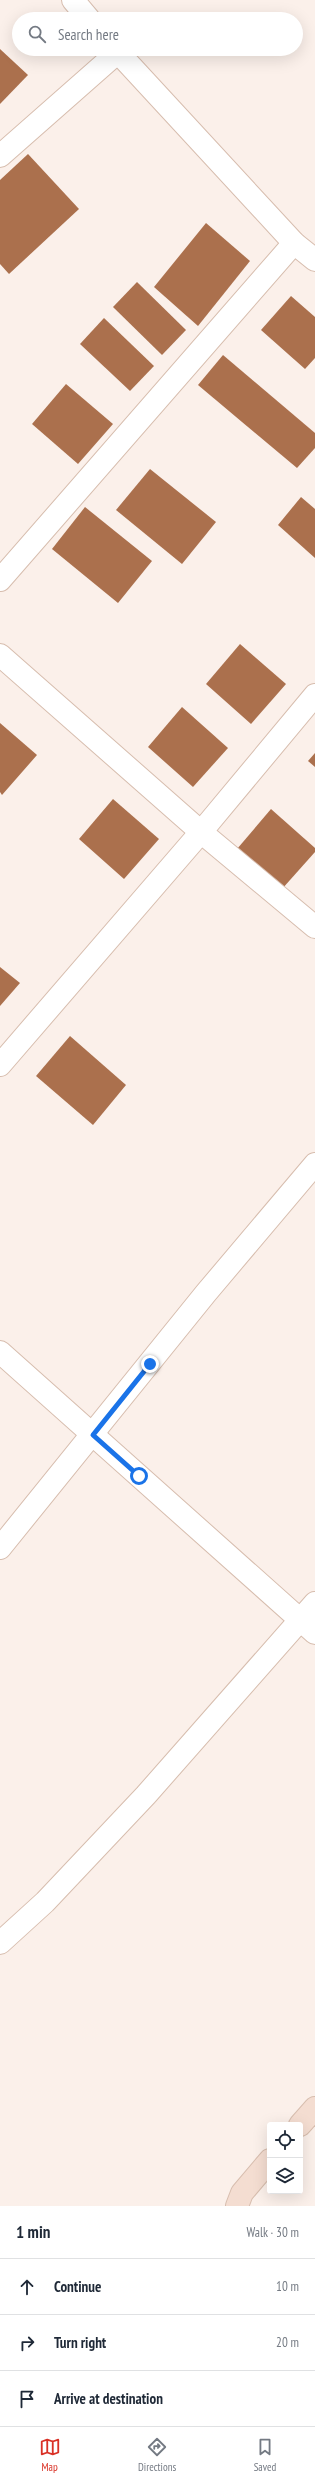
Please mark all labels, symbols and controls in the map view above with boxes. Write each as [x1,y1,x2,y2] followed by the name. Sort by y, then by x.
[12,12,303,56] search box
[26,23,48,45] icon: search
[58,25,119,44] text: Search here
[141,1355,159,1373] route end
[130,1467,148,1485] route start
[267,2122,303,2194] map controls
[267,2122,303,2158] button: locate
[267,2158,303,2194] button: layers
[16,2221,50,2243] text: 1 min
[247,2224,299,2241] text: Walk · 30 m
[16,2276,38,2298] icon: ahead
[54,2277,101,2296] text: Continue
[276,2278,299,2295] text: 10 m
[16,2332,38,2354] icon: right
[54,2333,106,2352] text: Turn right
[276,2334,299,2351] text: 20 m
[16,2388,38,2410] icon: arrive
[54,2389,163,2408] text: Arrive at destination
[39,2436,61,2474] tab: Map
[138,2436,176,2474] tab: Directions
[254,2436,276,2474] tab: Saved

